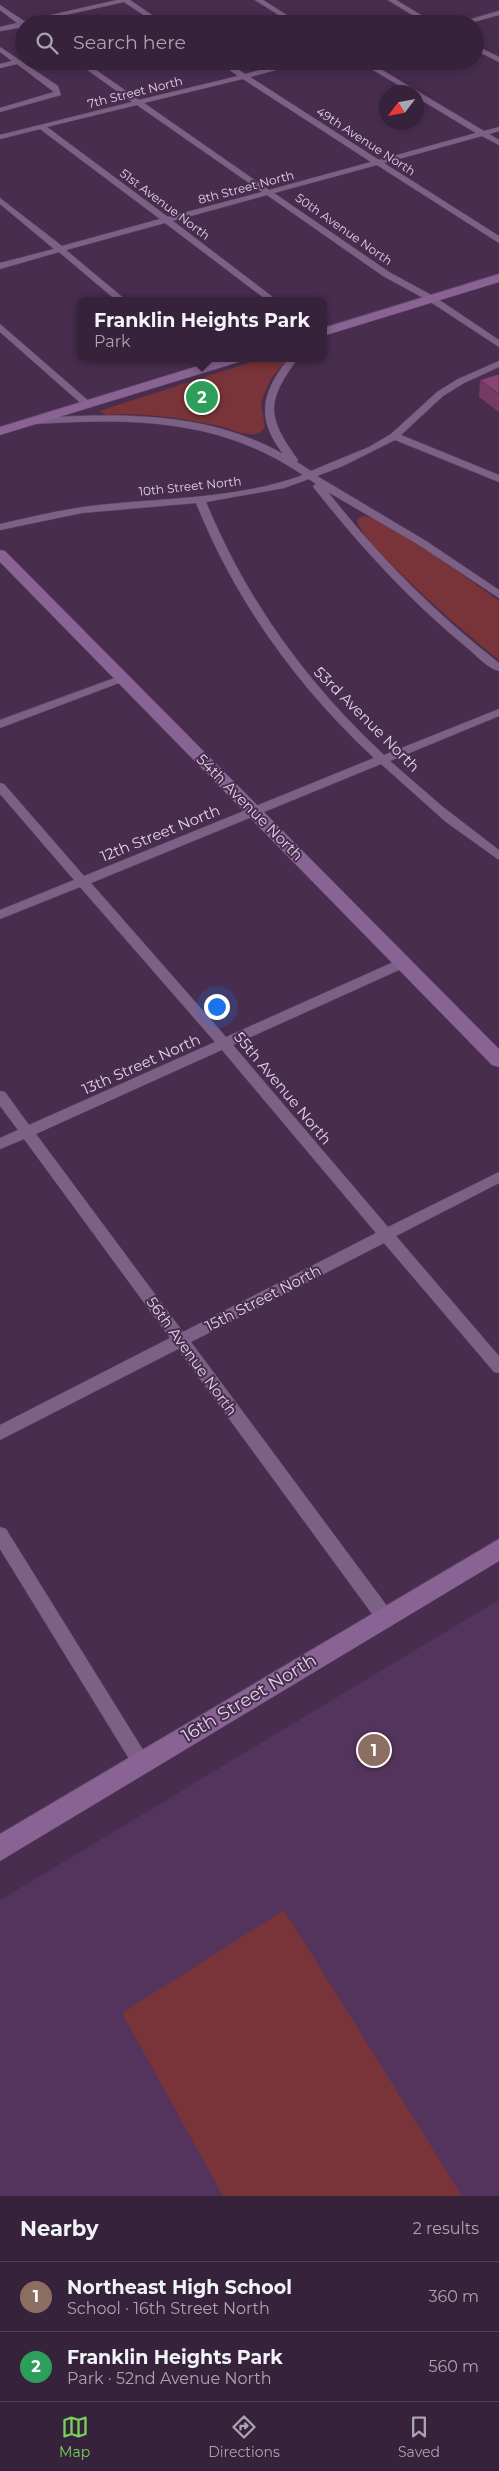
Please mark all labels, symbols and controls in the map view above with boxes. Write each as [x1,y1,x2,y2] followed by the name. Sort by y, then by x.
[15,15,484,70] search box
[33,29,61,57] icon: search
[73,31,186,54] text: Search here
[86,73,184,111] street label: 7th Street North
[379,85,424,130] north arrow
[314,103,418,179] street label: 49th Avenue North
[117,165,213,243] street label: 51st Avenue North
[197,167,295,207] street label: 8th Street North
[293,190,395,268] street label: 50th Avenue North
[77,297,327,362] popup
[94,309,310,332] text: Franklin Heights Park
[94,332,131,351] text: Park
[186,378,218,416] pin: 2
[138,473,242,499] street label: 10th Street North
[310,662,424,776] street label: 53rd Avenue North
[193,750,307,864] street label: 54th Avenue North
[97,800,223,866] street label: 12th Street North
[204,994,230,1020] your location
[230,1028,336,1148] street label: 55th Avenue North
[79,1029,203,1099] street label: 13th Street North
[202,1261,324,1335] street label: 15th Street North
[142,1293,242,1419] street label: 56th Avenue North
[177,1649,321,1747] street label: 16th Street North
[358,1731,390,1769] pin: 1
[20,2216,99,2241] text: Nearby
[413,2219,479,2238] text: 2 results
[67,2276,292,2299] text: Northeast High School
[33,2287,39,2306] text: 1
[428,2287,479,2306] text: 360 m
[67,2299,270,2318] text: School · 16th Street North
[67,2346,283,2369] text: Franklin Heights Park
[31,2357,41,2376] text: 2
[428,2357,479,2376] text: 560 m
[67,2369,271,2388] text: Park · 52nd Avenue North
[59,2413,90,2461] tab: Map
[208,2413,280,2461] tab: Directions
[398,2413,440,2461] tab: Saved

